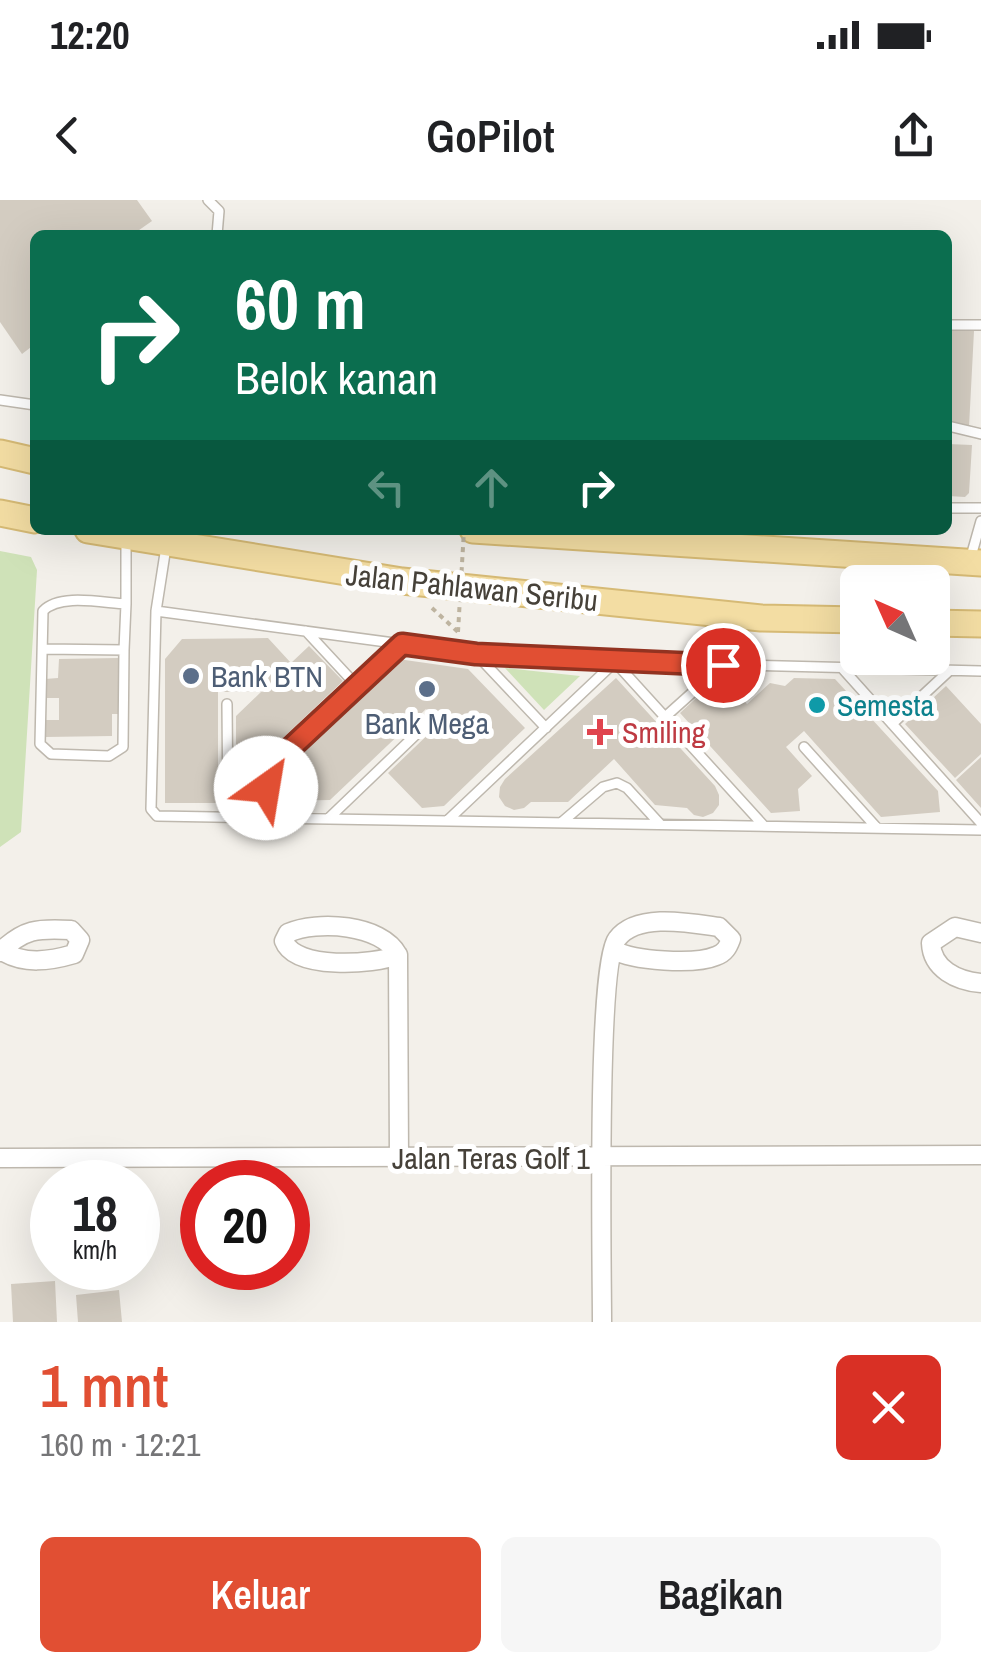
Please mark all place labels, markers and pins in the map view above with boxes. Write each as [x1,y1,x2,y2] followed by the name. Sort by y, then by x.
[681,623,766,708] pin
[211,656,323,696] place label: Bank BTN
[180,665,202,687] marker: Bank BTN
[416,678,438,700] marker: Bank Mega
[837,685,934,725] place label: Semesta
[806,694,828,716] marker: Semesta
[365,703,490,743] place label: Bank Mega
[622,712,706,752] place label: Smiling
[587,719,613,745] marker: Smiling

